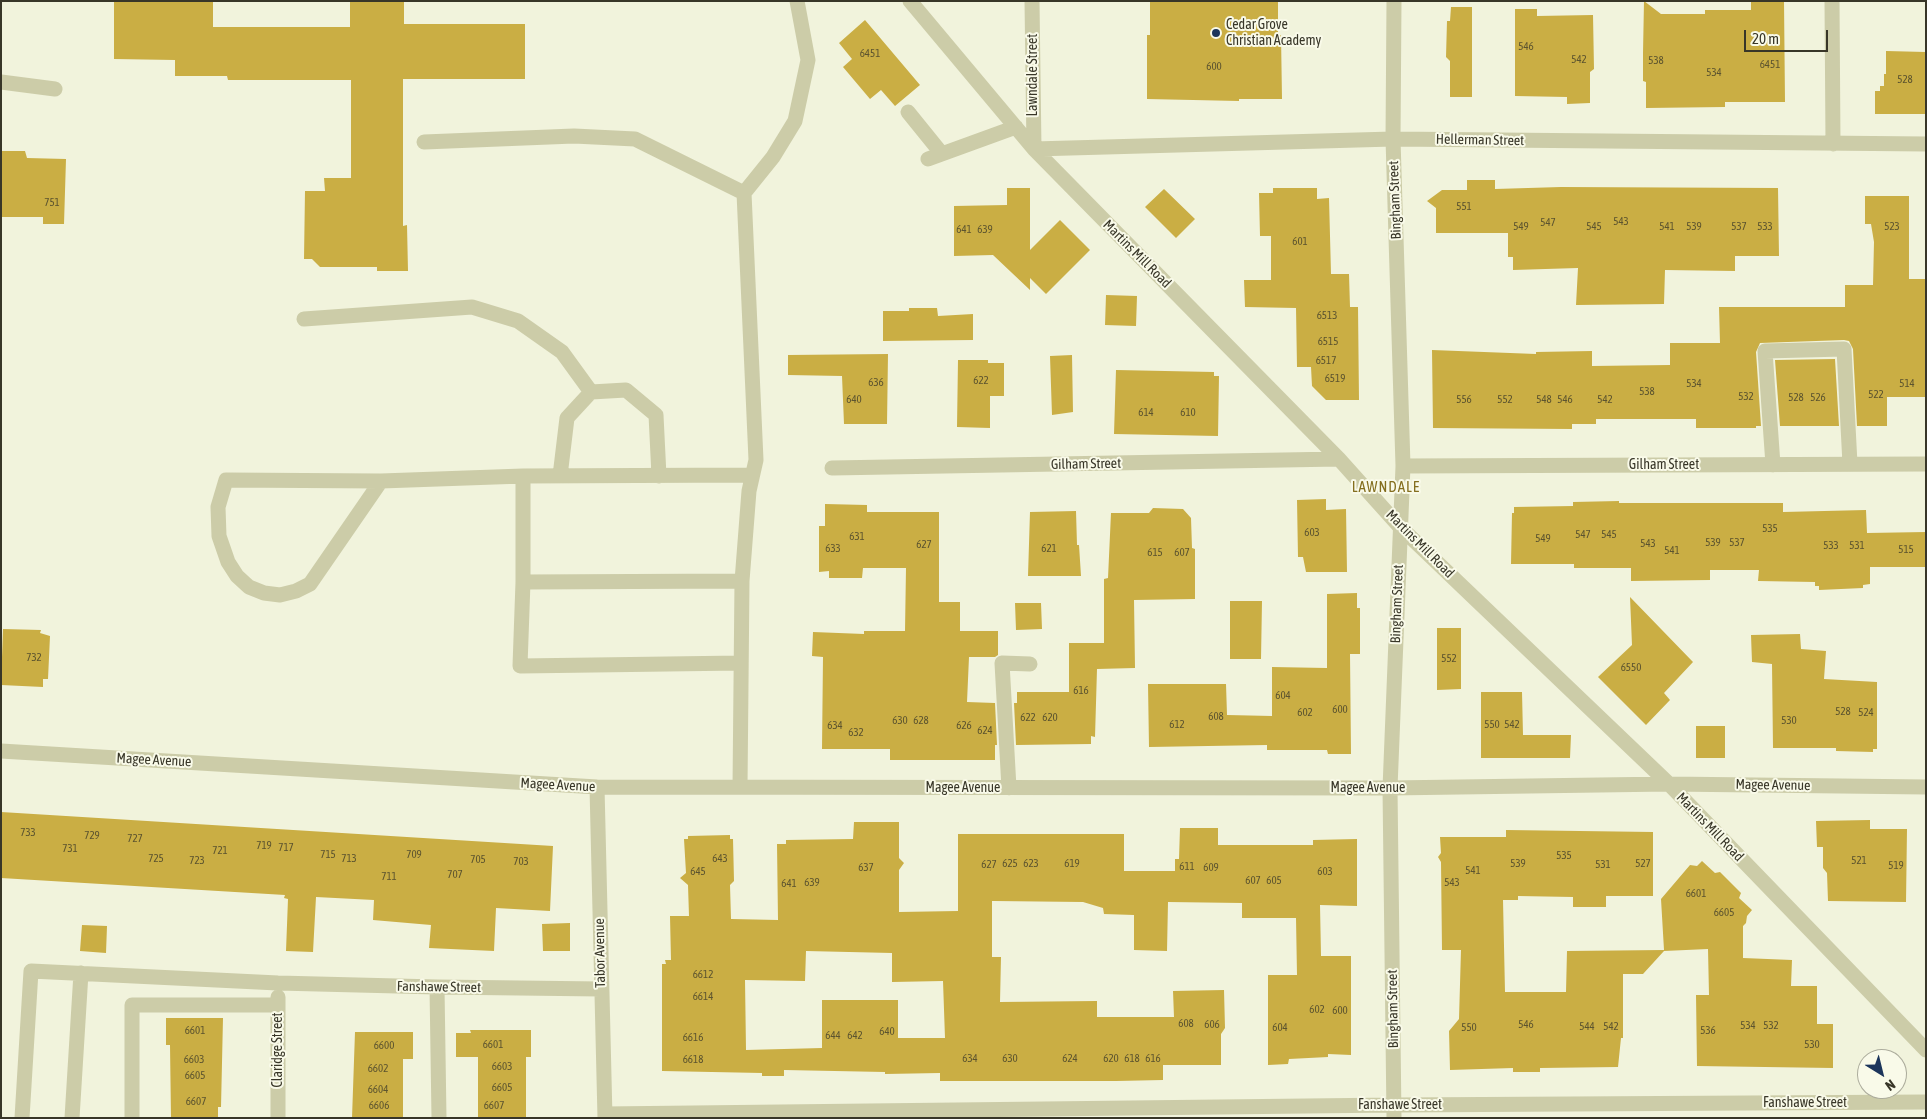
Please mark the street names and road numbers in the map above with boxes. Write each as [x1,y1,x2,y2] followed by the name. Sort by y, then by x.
[1025,34,1041,116] street label: Lawndale Street
[1436,131,1524,149] street label: Hellerman Street
[1385,160,1405,240] street label: Bingham Street
[1099,216,1175,292] street label: Martins Mill Road
[1051,455,1121,473] street label: Gilham Street
[1629,457,1699,473] street label: Gilham Street
[1382,506,1458,582] street label: Martins Mill Road
[1387,564,1407,644] street label: Bingham Street
[116,750,192,770] street label: Magee Avenue
[520,775,596,795] street label: Magee Avenue
[1735,776,1811,794] street label: Magee Avenue
[926,780,1000,796] street label: Magee Avenue
[1331,780,1405,796] street label: Magee Avenue
[1673,789,1747,865] street label: Martins Mill Road
[591,918,609,988] street label: Tabor Avenue
[1384,970,1402,1048] street label: Bingham Street
[397,978,481,996] street label: Fanshawe Street
[270,1012,286,1088] street label: Claridge Street
[1763,1095,1847,1111] street label: Fanshawe Street
[1358,1097,1442,1113] street label: Fanshawe Street

